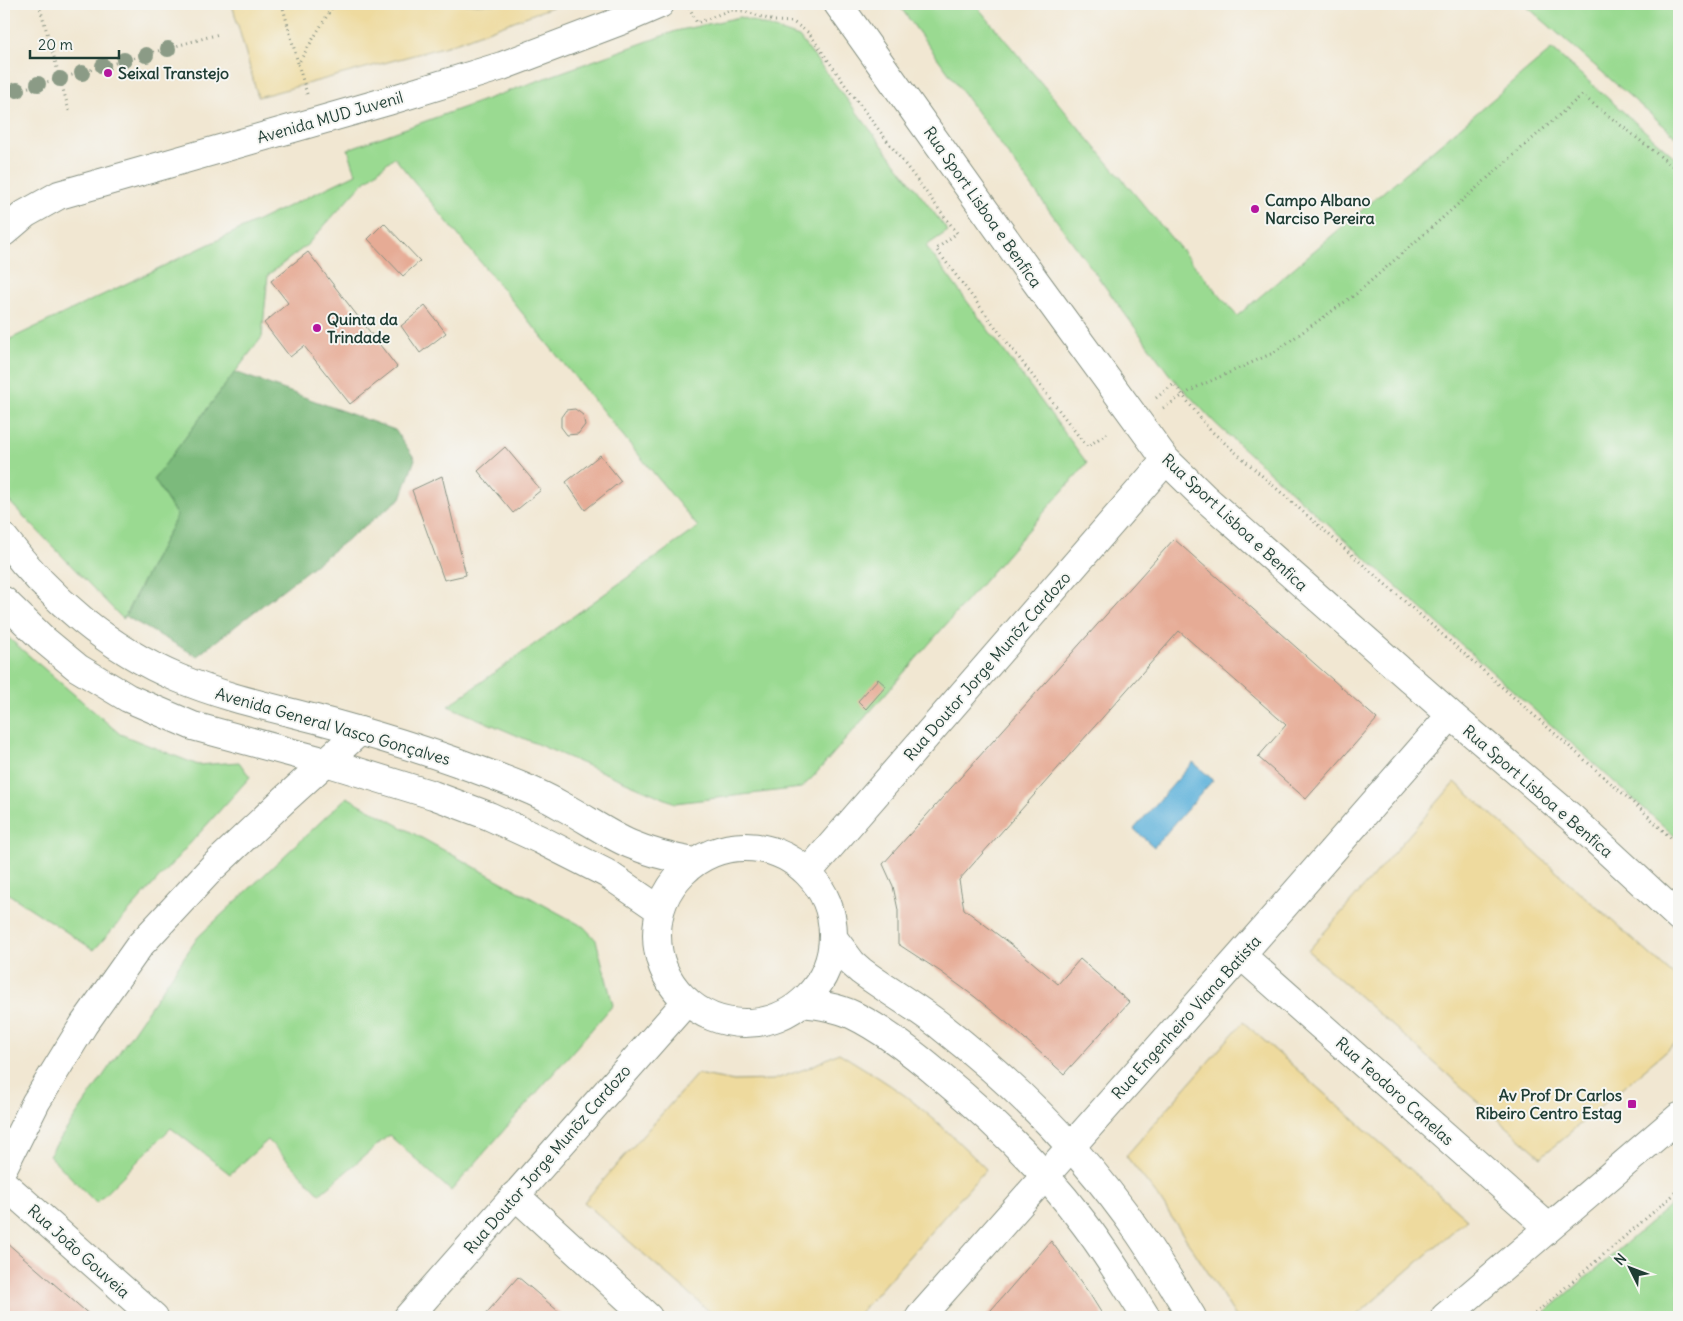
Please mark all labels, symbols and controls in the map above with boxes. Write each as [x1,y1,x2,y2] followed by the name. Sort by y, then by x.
[30,28,119,60] scale bar
[38,35,73,54] text: 20 m
[118,63,229,83] place label: Seixal Transtejo
[102,67,114,79] marker: Seixal Transtejo
[255,87,405,147] street label: Avenida MUD Juvenil
[920,123,1046,291] street label: Rua Sport Lisboa e Benfica
[1265,190,1375,228] place label: Campo Albano Narciso Pereira
[1249,203,1261,215] marker: Campo Albano Narciso Pereira
[327,309,398,347] place label: Quinta da Trindade
[311,322,323,334] marker: Quinta da Trindade
[1158,449,1312,595] street label: Rua Sport Lisboa e Benfica
[899,567,1075,765] street label: Rua Doutor Jorge Munõz Cardozo
[213,683,453,769] street label: Avenida General Vasco Gonçalves
[1459,720,1617,862] street label: Rua Sport Lisboa e Benfica
[1107,931,1265,1103] street label: Rua Engenheiro Viana Batista
[1332,1033,1458,1149] street label: Rua Teodoro Canelas
[459,1060,635,1258] street label: Rua Doutor Jorge Munõz Cardozo
[1476,1085,1622,1124] place label: Av Prof Dr Carlos Ribeiro Centro Estag
[1626,1098,1638,1110] marker: Av Prof Dr Carlos Ribeiro Centro Estag
[24,1200,134,1302] street label: Rua João Gouveia
[1606,1244,1656,1294] north arrow
[1610,1250,1630,1269] text: N

